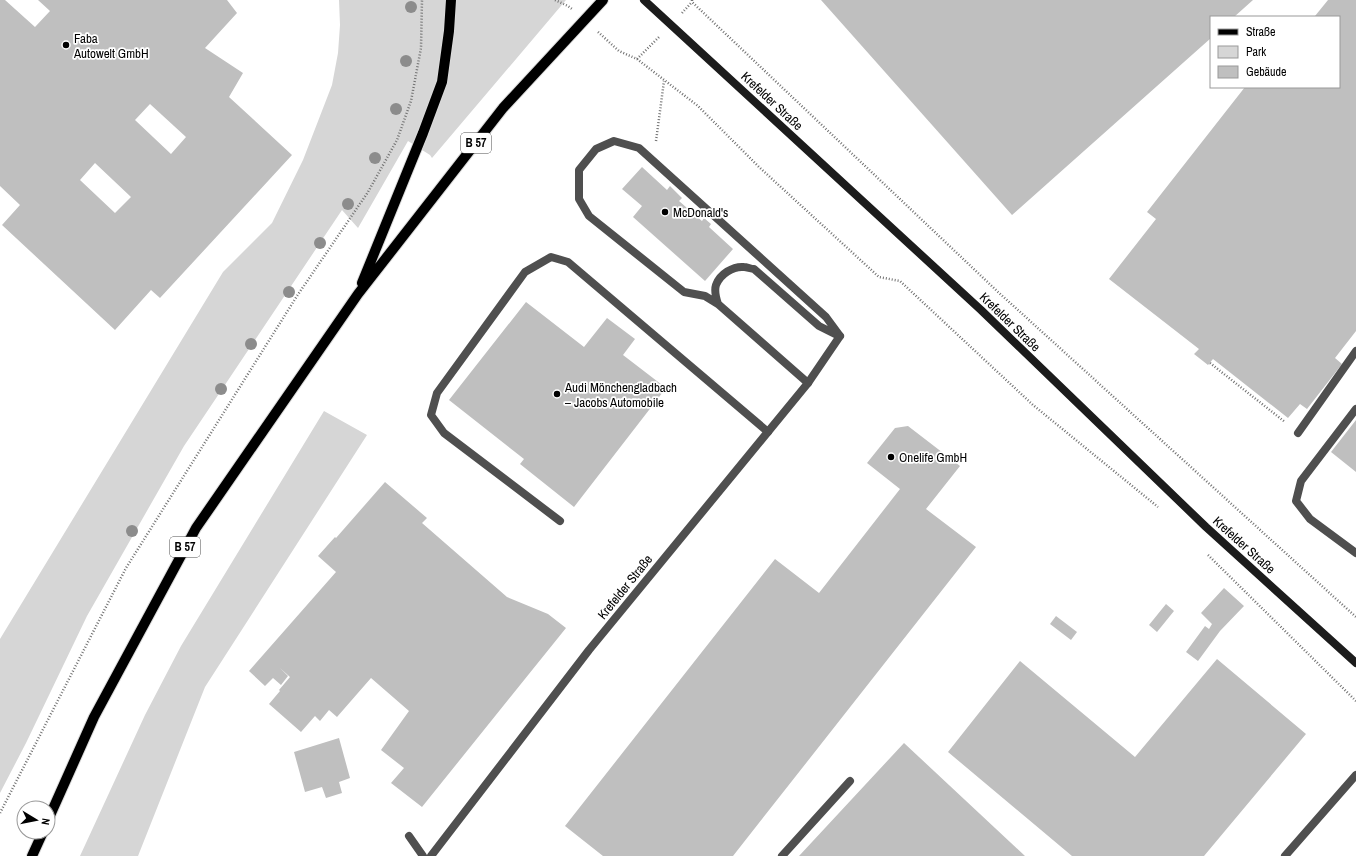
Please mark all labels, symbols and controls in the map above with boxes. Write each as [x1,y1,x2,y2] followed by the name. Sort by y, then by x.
[1210,16,1340,88] legend
[1246,24,1276,40] text: Straße
[73,30,149,62] place label: Faba Autowelt GmbH
[61,40,71,50] marker: Faba Autowelt GmbH
[1246,44,1266,60] text: Park
[1246,64,1287,80] text: Gebäude
[738,68,806,134] street label: Krefelder Straße
[461,133,491,153] road number: B 57
[673,204,728,221] place label: McDonald's
[660,207,670,217] marker: McDonald's
[976,289,1044,355] street label: Krefelder Straße
[564,379,677,411] place label: Audi Mönchengladbach – Jacobs Automobile
[552,389,562,399] marker: Audi Mönchengladbach – Jacobs Automobile
[899,449,967,466] place label: Onelife GmbH
[886,452,896,462] marker: Onelife GmbH
[1209,513,1279,578] street label: Krefelder Straße
[170,537,200,557] road number: B 57
[594,551,656,623] street label: Krefelder Straße
[16,800,56,840] north arrow
[38,817,53,826] text: N

